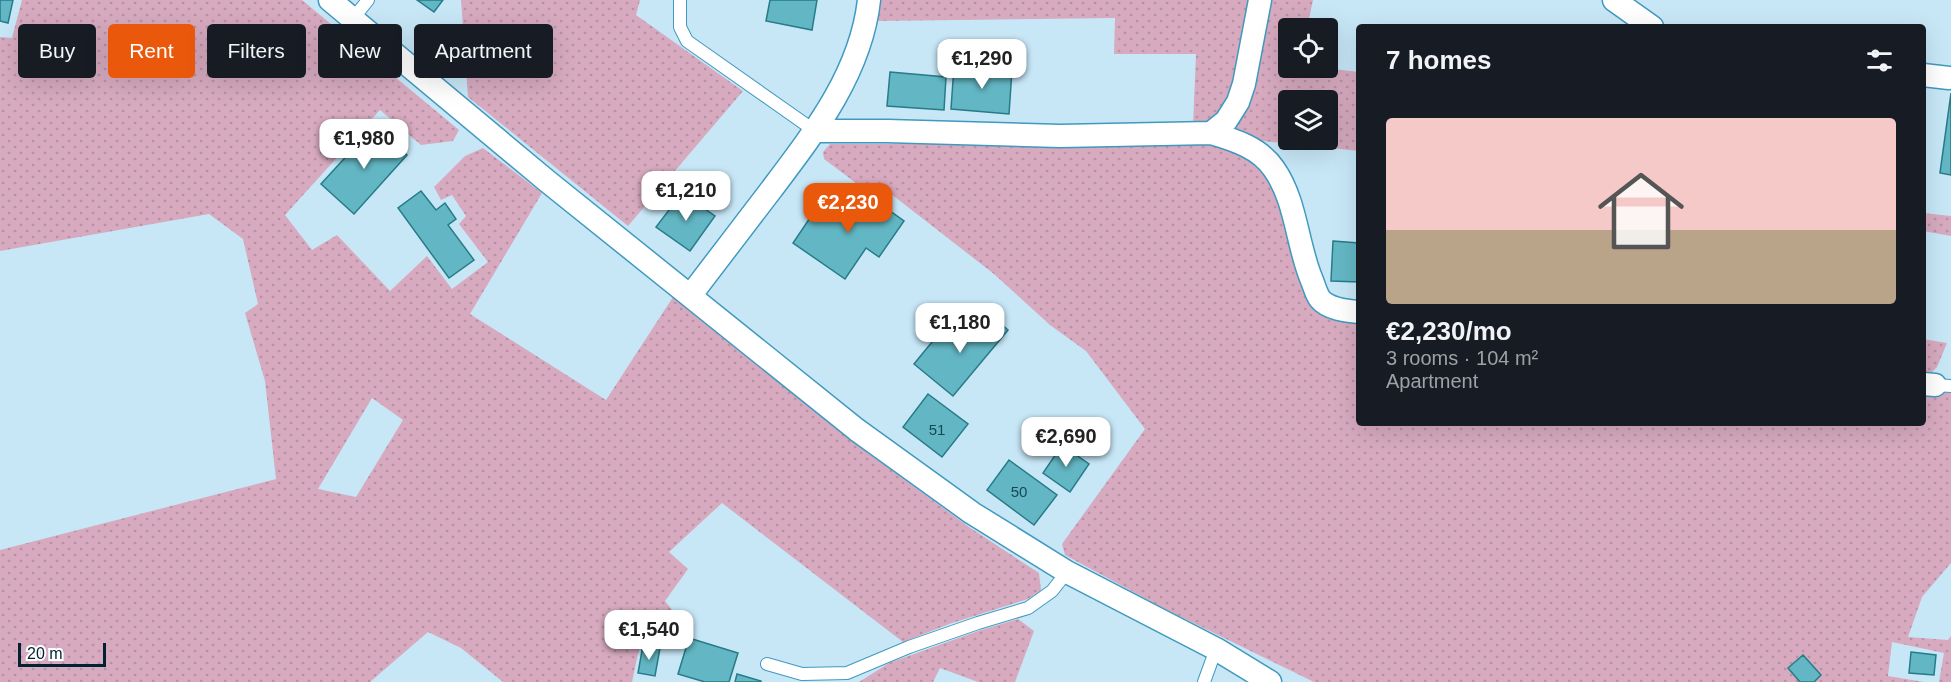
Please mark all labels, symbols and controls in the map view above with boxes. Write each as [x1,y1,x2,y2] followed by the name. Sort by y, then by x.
[1278,18,1338,150] map controls
[1278,18,1338,78] button: locate
[18,24,96,78] chip: Buy
[108,24,195,78] chip: Rent
[207,24,306,78] chip: Filters
[318,24,402,78] chip: New
[414,24,553,78] chip: Apartment
[933,39,1031,90] pin: €1,290
[1863,44,1896,77] icon: filters
[1386,45,1492,75] text: 7 homes
[951,47,1013,69] text: €1,290
[1278,90,1338,150] button: layers
[315,119,413,170] pin: €1,980
[333,127,395,149] text: €1,980
[1587,157,1695,265] icon: home
[637,171,735,222] pin: €1,210
[655,179,717,201] text: €1,210
[799,183,897,234] pin: €2,230
[817,191,879,213] text: €2,230
[911,303,1009,354] pin: €1,180
[929,311,991,333] text: €1,180
[1386,316,1512,346] text: €2,230/mo
[1386,347,1538,369] text: 3 rooms · 104 m²
[1386,370,1478,392] text: Apartment
[1017,417,1115,468] pin: €2,690
[929,421,945,438] house number: 51
[1035,425,1097,447] text: €2,690
[1011,483,1027,500] house number: 50
[600,610,698,661] pin: €1,540
[618,618,680,640] text: €1,540
[18,640,106,668] scale bar
[27,645,63,662] text: 20 m

